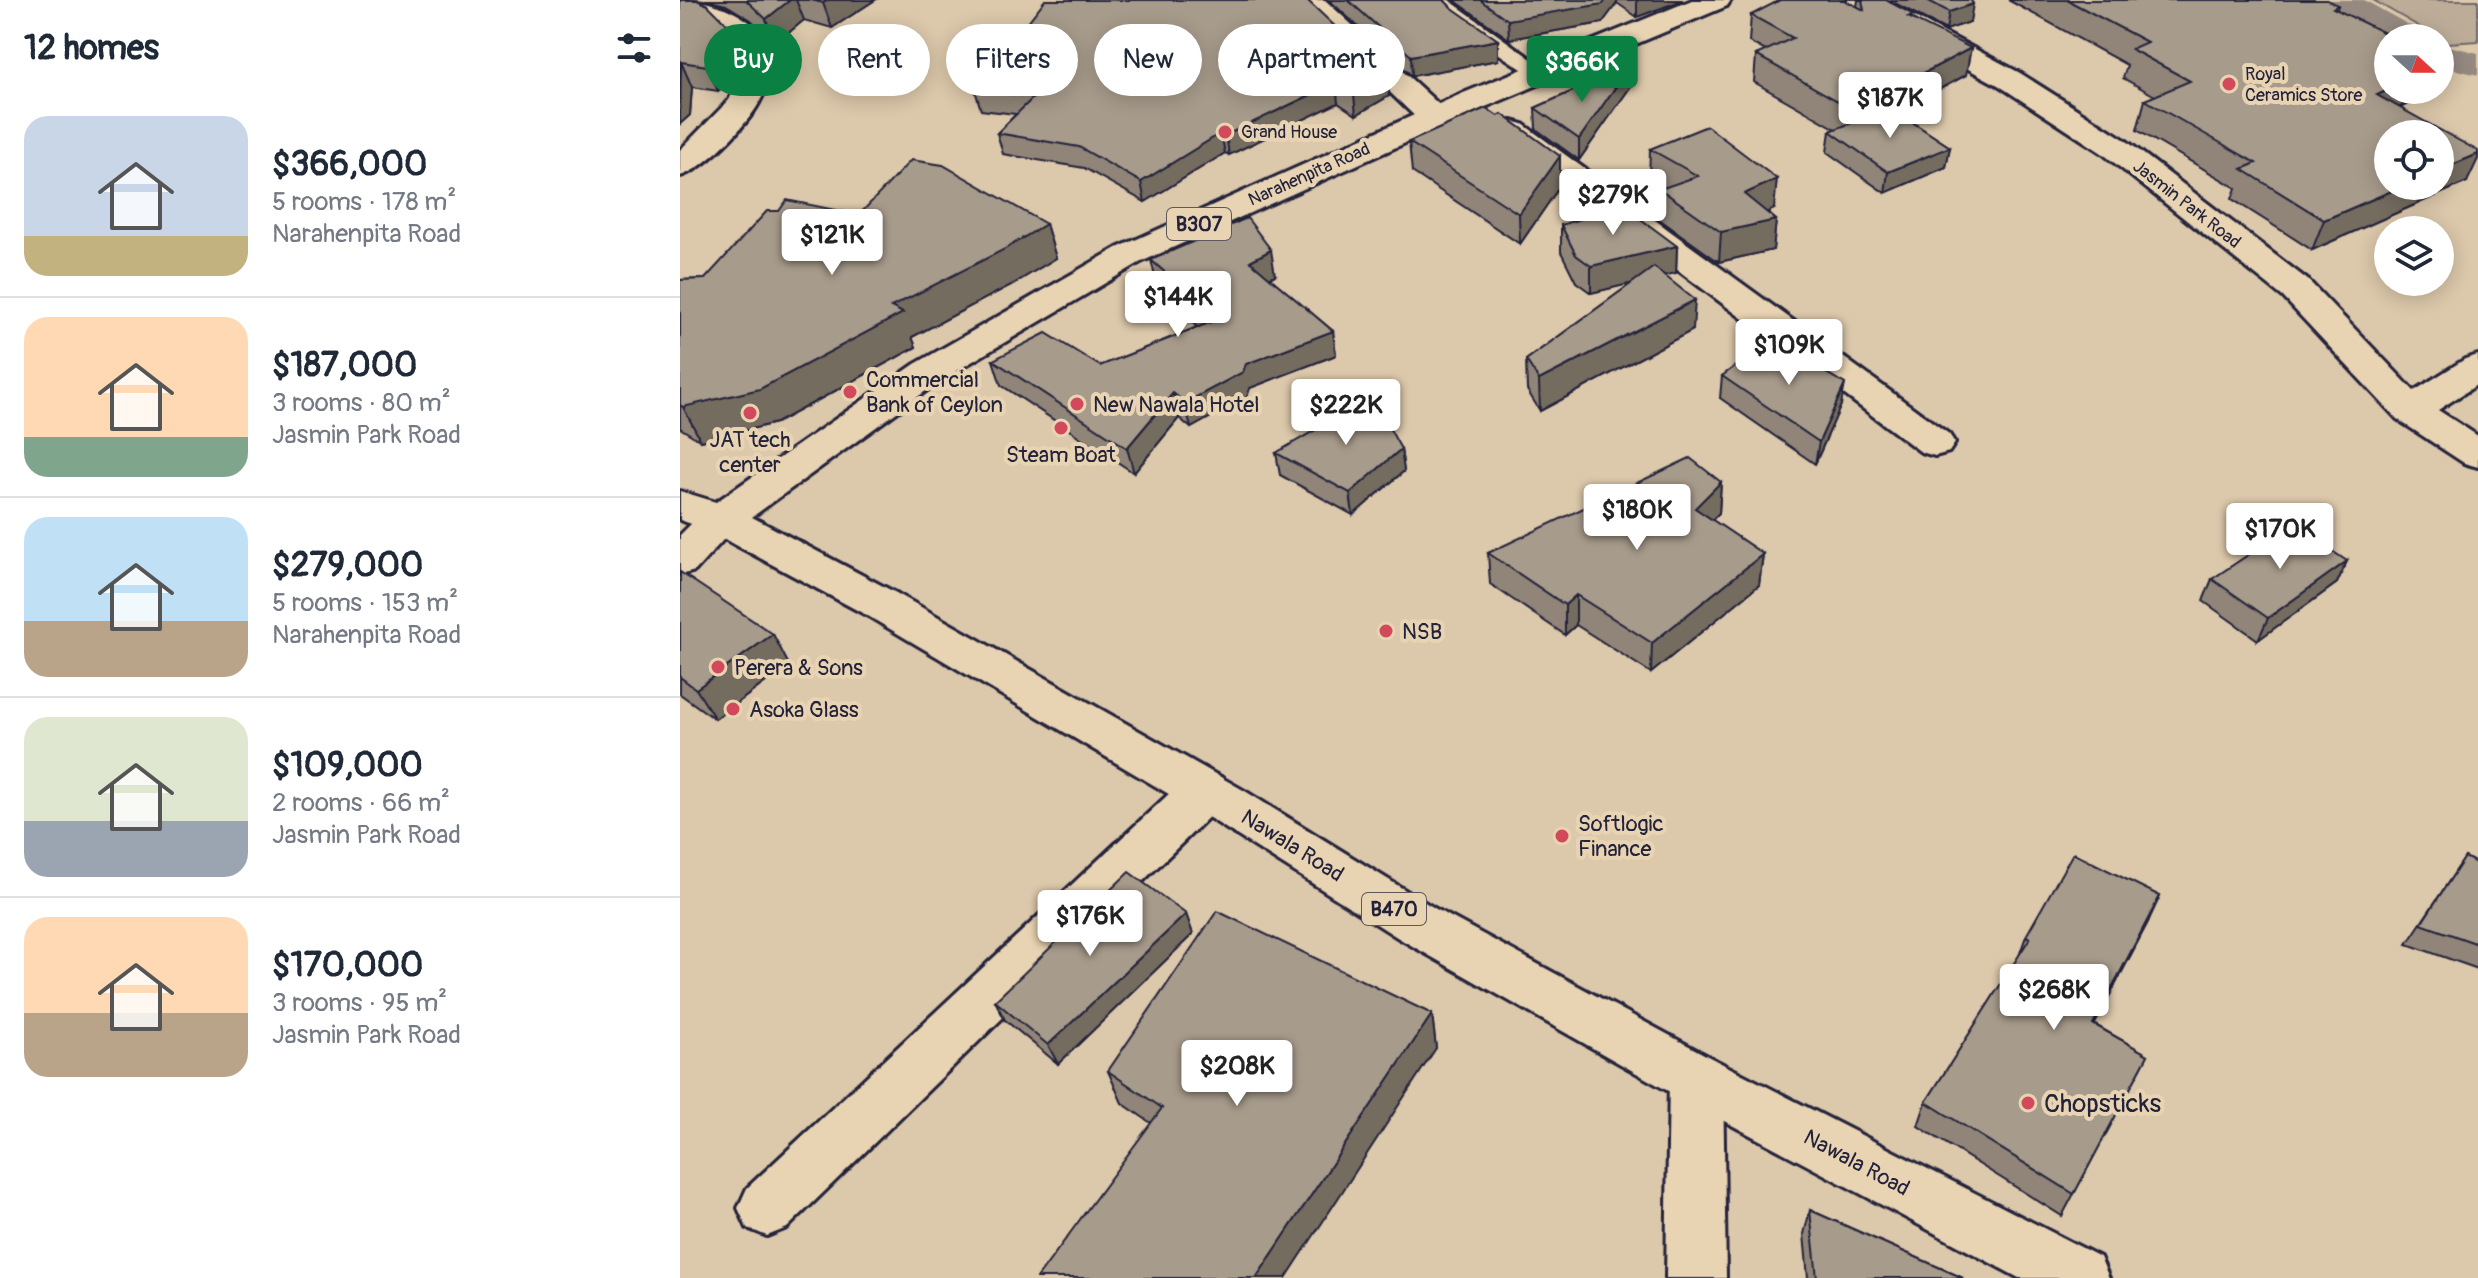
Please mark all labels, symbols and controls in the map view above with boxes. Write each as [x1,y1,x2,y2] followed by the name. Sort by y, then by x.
[704,24,802,96] chip: Buy
[818,24,930,96] chip: Rent
[946,24,1078,96] chip: Filters
[1094,24,1202,96] chip: New
[1218,24,1405,96] chip: Apartment
[2374,24,2454,104] north arrow
[2374,24,2454,296] map controls
[612,26,656,70] icon: filters
[24,27,159,70] text: 12 homes
[1526,36,1638,104] pin: $366K
[1545,46,1619,78] text: $366K
[2245,63,2363,107] place label: Royal Ceramics Store
[1834,72,1946,140] pin: $187K
[2220,75,2238,93] marker: Royal Ceramics Store
[1857,82,1923,114] text: $187K
[2374,120,2454,200] button: locate
[1241,121,1337,144] place label: Grand House
[1216,123,1234,141] marker: Grand House
[1245,137,1374,212] street label: Narahenpita Road
[272,143,427,186] text: $366,000
[88,148,184,244] icon: home
[2128,155,2245,254] street label: Jasmin Park Road
[1557,169,1669,237] pin: $279K
[1577,179,1649,211] text: $279K
[272,186,456,218] text: 5 rooms · 178 m²
[1167,208,1231,240] road number: B307
[776,209,888,277] pin: $121K
[2374,216,2454,296] button: layers
[272,218,461,250] text: Narahenpita Road
[800,219,864,251] text: $121K
[1122,271,1234,339] pin: $144K
[1143,281,1213,313] text: $144K
[1733,319,1845,387] pin: $109K
[1753,329,1825,361] text: $109K
[272,344,417,387] text: $187,000
[88,349,184,445] icon: home
[866,366,1003,419] place label: Commercial Bank of Ceylon
[1290,379,1402,447] pin: $222K
[841,383,859,401] marker: Commercial Bank of Ceylon
[272,387,451,419] text: 3 rooms · 80 m²
[1309,389,1383,421] text: $222K
[1093,391,1259,419] place label: New Nawala Hotel
[1068,395,1086,413] marker: New Nawala Hotel
[741,404,759,422] marker: JAT tech center
[272,419,461,451] text: Jasmin Park Road
[1052,419,1070,437] marker: Steam Boat
[709,426,791,479] place label: JAT tech center
[1006,441,1116,469] place label: Steam Boat
[1581,484,1693,552] pin: $180K
[1602,494,1672,526] text: $180K
[2224,503,2336,571] pin: $170K
[2244,513,2316,545] text: $170K
[272,544,423,587] text: $279,000
[88,549,184,645] icon: home
[272,587,458,619] text: 5 rooms · 153 m²
[1402,618,1442,646] place label: NSB
[272,619,461,651] text: Narahenpita Road
[1377,622,1395,640] marker: NSB
[734,654,863,682] place label: Perera & Sons
[709,658,727,676] marker: Perera & Sons
[749,696,859,724] place label: Asoka Glass
[724,700,742,718] marker: Asoka Glass
[272,744,423,787] text: $109,000
[88,749,184,845] icon: home
[272,787,450,819] text: 2 rooms · 66 m²
[1236,803,1349,888] street label: Nawala Road
[1578,810,1664,863] place label: Softlogic Finance
[272,819,461,851] text: Jasmin Park Road
[1553,827,1571,845] marker: Softlogic Finance
[1034,890,1146,958] pin: $176K
[1362,893,1426,925] road number: B470
[1056,900,1124,932] text: $176K
[272,944,423,987] text: $170,000
[88,949,184,1045] icon: home
[1998,964,2110,1032] pin: $268K
[2018,974,2090,1006] text: $268K
[272,987,447,1019] text: 3 rooms · 95 m²
[272,1019,461,1051] text: Jasmin Park Road
[1181,1040,1293,1108] pin: $208K
[1199,1050,1275,1082] text: $208K
[2044,1088,2162,1120] place label: Chopsticks
[2019,1094,2037,1112] marker: Chopsticks
[1799,1123,1914,1202] street label: Nawala Road

